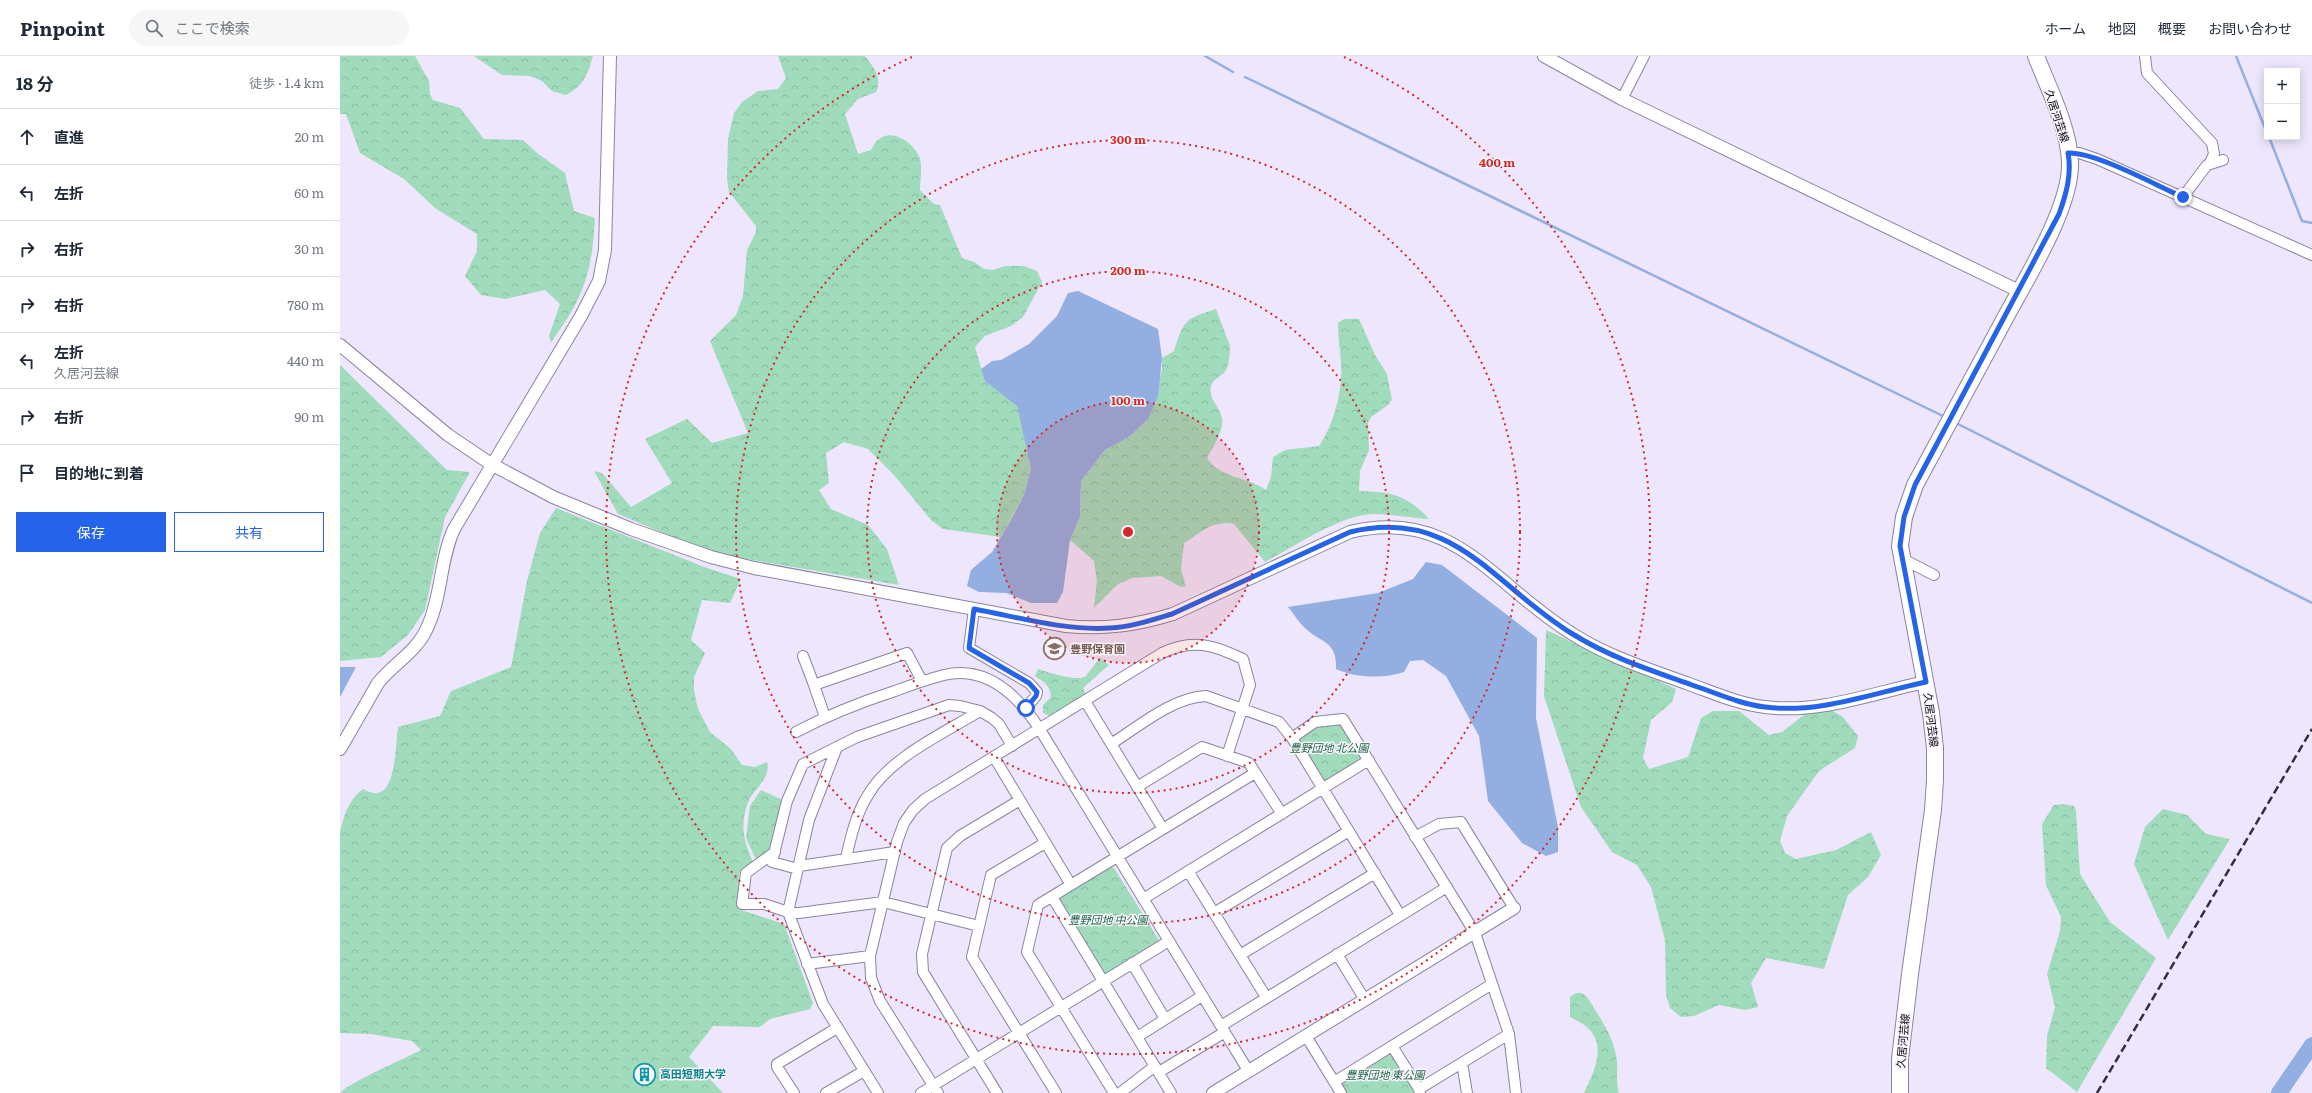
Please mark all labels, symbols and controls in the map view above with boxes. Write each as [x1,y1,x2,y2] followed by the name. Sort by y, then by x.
[129,10,409,46] search box
[20,14,105,42] text: Pinpoint
[175,16,250,39] text: ここで検索
[143,17,165,39] icon: search
[2044,18,2086,38] text: ホーム
[2108,18,2136,38] text: 地図
[2158,18,2186,38] text: 概要
[2208,18,2292,38] text: お問い合わせ
[2264,68,2300,140] map controls
[2264,68,2300,104] button: +
[16,70,53,95] text: 18 分
[249,73,324,92] text: 徒歩 · 1.4 km
[2042,87,2074,144] street label: 久居河芸線
[2264,104,2300,140] button: −
[54,125,84,148] text: 直進
[16,126,38,148] icon: ahead
[295,127,324,146] text: 20 m
[1110,130,1146,148] text: 300 m
[1479,153,1515,171] text: 400 m
[54,181,84,204] text: 左折
[16,182,38,204] icon: left
[294,183,324,202] text: 60 m
[2174,188,2192,206] route end
[54,237,84,260] text: 右折
[16,238,38,260] icon: right
[294,239,324,258] text: 30 m
[1110,261,1146,279] text: 200 m
[54,293,84,316] text: 右折
[16,294,38,316] icon: right
[288,295,324,314] text: 780 m
[54,340,84,363] text: 左折
[16,350,38,372] icon: left
[287,351,324,370] text: 440 m
[54,363,119,382] text: 久居河芸線
[1111,391,1145,409] text: 100 m
[54,405,84,428] text: 右折
[16,406,38,428] icon: right
[294,407,324,426] text: 90 m
[54,461,144,484] text: 目的地に到着
[16,462,38,484] icon: arrive
[16,512,166,552] button: 保存
[174,512,324,552] button: 共有
[1121,525,1135,539] centre of rings
[1042,636,1068,662] school or university icon: 豊野保育園
[1070,640,1125,656] place label: 豊野保育園
[1921,692,1943,748] street label: 久居河芸線
[1017,699,1035,717] route start
[1289,739,1371,755] park label: 豊野団地 北公園
[1068,911,1150,927] park label: 豊野団地 中公園
[1892,1013,1912,1069] street label: 久居河芸線
[632,1061,658,1087] building icon: 高田短期大学
[660,1065,726,1081] place label: 高田短期大学
[1345,1066,1427,1082] park label: 豊野団地 東公園

